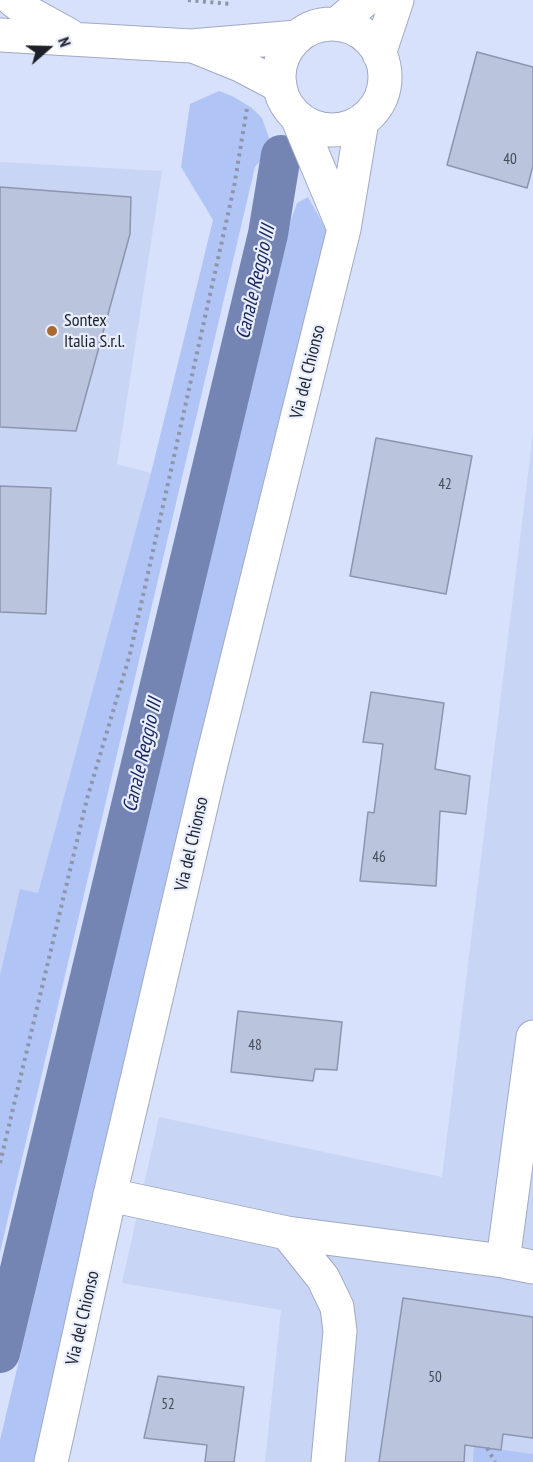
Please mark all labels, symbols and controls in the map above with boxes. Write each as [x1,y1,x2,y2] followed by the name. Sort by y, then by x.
[18,18,78,78] north arrow
[54,34,76,49] text: N
[503,151,517,169] house number: 40
[231,223,281,341] water label: Canale Reggio III
[64,310,125,352] place label: Sontex Italia S.r.l.
[286,323,330,421] street label: Via del Chionso
[45,324,59,338] marker: Sontex Italia S.r.l.
[438,476,452,494] house number: 42
[118,696,168,814] water label: Canale Reggio III
[171,795,213,893] street label: Via del Chionso
[372,849,386,867] house number: 46
[248,1037,262,1055] house number: 48
[62,1269,104,1367] street label: Via del Chionso
[428,1369,442,1387] house number: 50
[161,1396,175,1414] house number: 52

